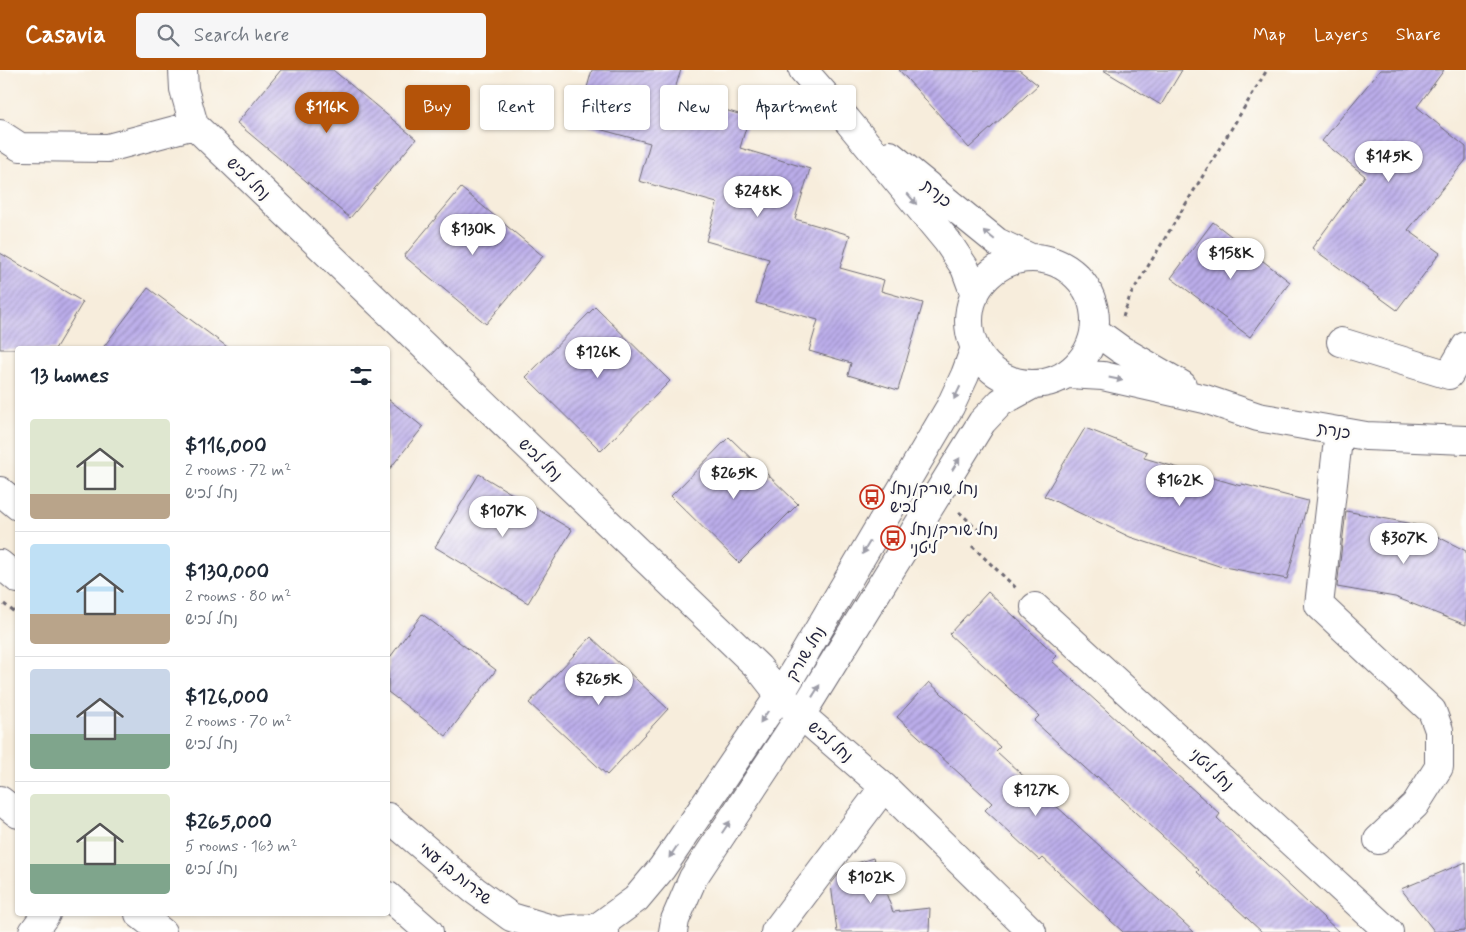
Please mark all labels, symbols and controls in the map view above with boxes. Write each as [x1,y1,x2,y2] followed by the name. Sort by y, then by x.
[136,13,486,58] search box
[25,20,106,51] text: Casavia
[154,21,182,49] icon: search
[194,23,289,48] text: Search here
[1253,23,1286,47] text: Map
[1314,23,1368,47] text: Layers
[1396,23,1441,47] text: Share
[405,85,470,130] chip: Buy
[480,85,554,130] chip: Rent
[564,85,650,130] chip: Filters
[660,85,728,130] chip: New
[738,85,856,130] chip: Apartment
[292,92,362,134] pin: $116K
[306,97,348,118] text: $116K
[1354,140,1424,183] pin: $145K
[1366,146,1412,167] text: $145K
[222,153,274,205] street label: נחל לכיש
[917,175,956,213] street label: כנרת
[723,176,793,218] pin: $248K
[735,181,781,202] text: $248K
[906,192,917,205] one-way arrow
[438,214,508,256] pin: $130K
[451,219,495,240] text: $130K
[982,230,995,241] one-way arrow
[1196,238,1266,280] pin: $158K
[1208,243,1254,264] text: $158K
[563,336,633,379] pin: $126K
[576,342,620,363] text: $126K
[30,362,109,390] text: 13 homes
[347,362,375,390] icon: filters
[1108,375,1123,383] one-way arrow
[953,386,961,400] one-way arrow
[1316,418,1352,445] street label: כנרת
[185,432,267,460] text: $116,000
[514,434,566,486] street label: נחל לכיש
[70,439,130,499] icon: home
[952,457,961,470] one-way arrow
[699,458,769,500] pin: $265K
[185,460,291,481] text: 2 rooms · 72 m²
[711,463,757,484] text: $265K
[1145,464,1215,507] pin: $162K
[1157,470,1203,491] text: $162K
[890,479,978,518] place label: נחל שורק/נחל לכיש
[185,483,238,504] text: נחל לכיש
[859,484,885,510] bus stop icon: נחל שורק/נחל לכיש
[468,496,538,538] pin: $107K
[480,501,526,522] text: $107K
[910,520,998,559] place label: נחל שורק/נחל ליטני
[1369,522,1439,565] pin: $307K
[880,525,906,551] bus stop icon: נחל שורק/נחל ליטני
[1381,528,1427,549] text: $307K
[862,542,871,555] one-way arrow
[185,558,269,586] text: $130,000
[70,564,130,624] icon: home
[185,586,291,607] text: 2 rooms · 80 m²
[185,609,238,630] text: נחל לכיש
[782,623,831,685] street label: נחל שורק
[564,664,634,706] pin: $265K
[576,669,622,690] text: $265K
[185,683,269,711] text: $126,000
[811,685,820,698] one-way arrow
[70,689,130,749] icon: home
[185,711,292,732] text: 2 rooms · 70 m²
[759,711,769,724] one-way arrow
[803,717,857,767] street label: נחל לכיש
[185,734,238,755] text: נחל לכיש
[1184,744,1238,796] street label: נחל ליטני
[1001,774,1071,817] pin: $127K
[1013,780,1059,801] text: $127K
[185,808,272,836] text: $265,000
[70,814,130,874] icon: home
[721,820,731,834] one-way arrow
[185,836,297,857] text: 5 rooms · 163 m²
[414,838,496,910] street label: שדרות בן עמי
[668,845,678,859] one-way arrow
[185,859,238,880] text: נחל לכיש
[836,862,906,904] pin: $102K
[848,867,894,888] text: $102K

